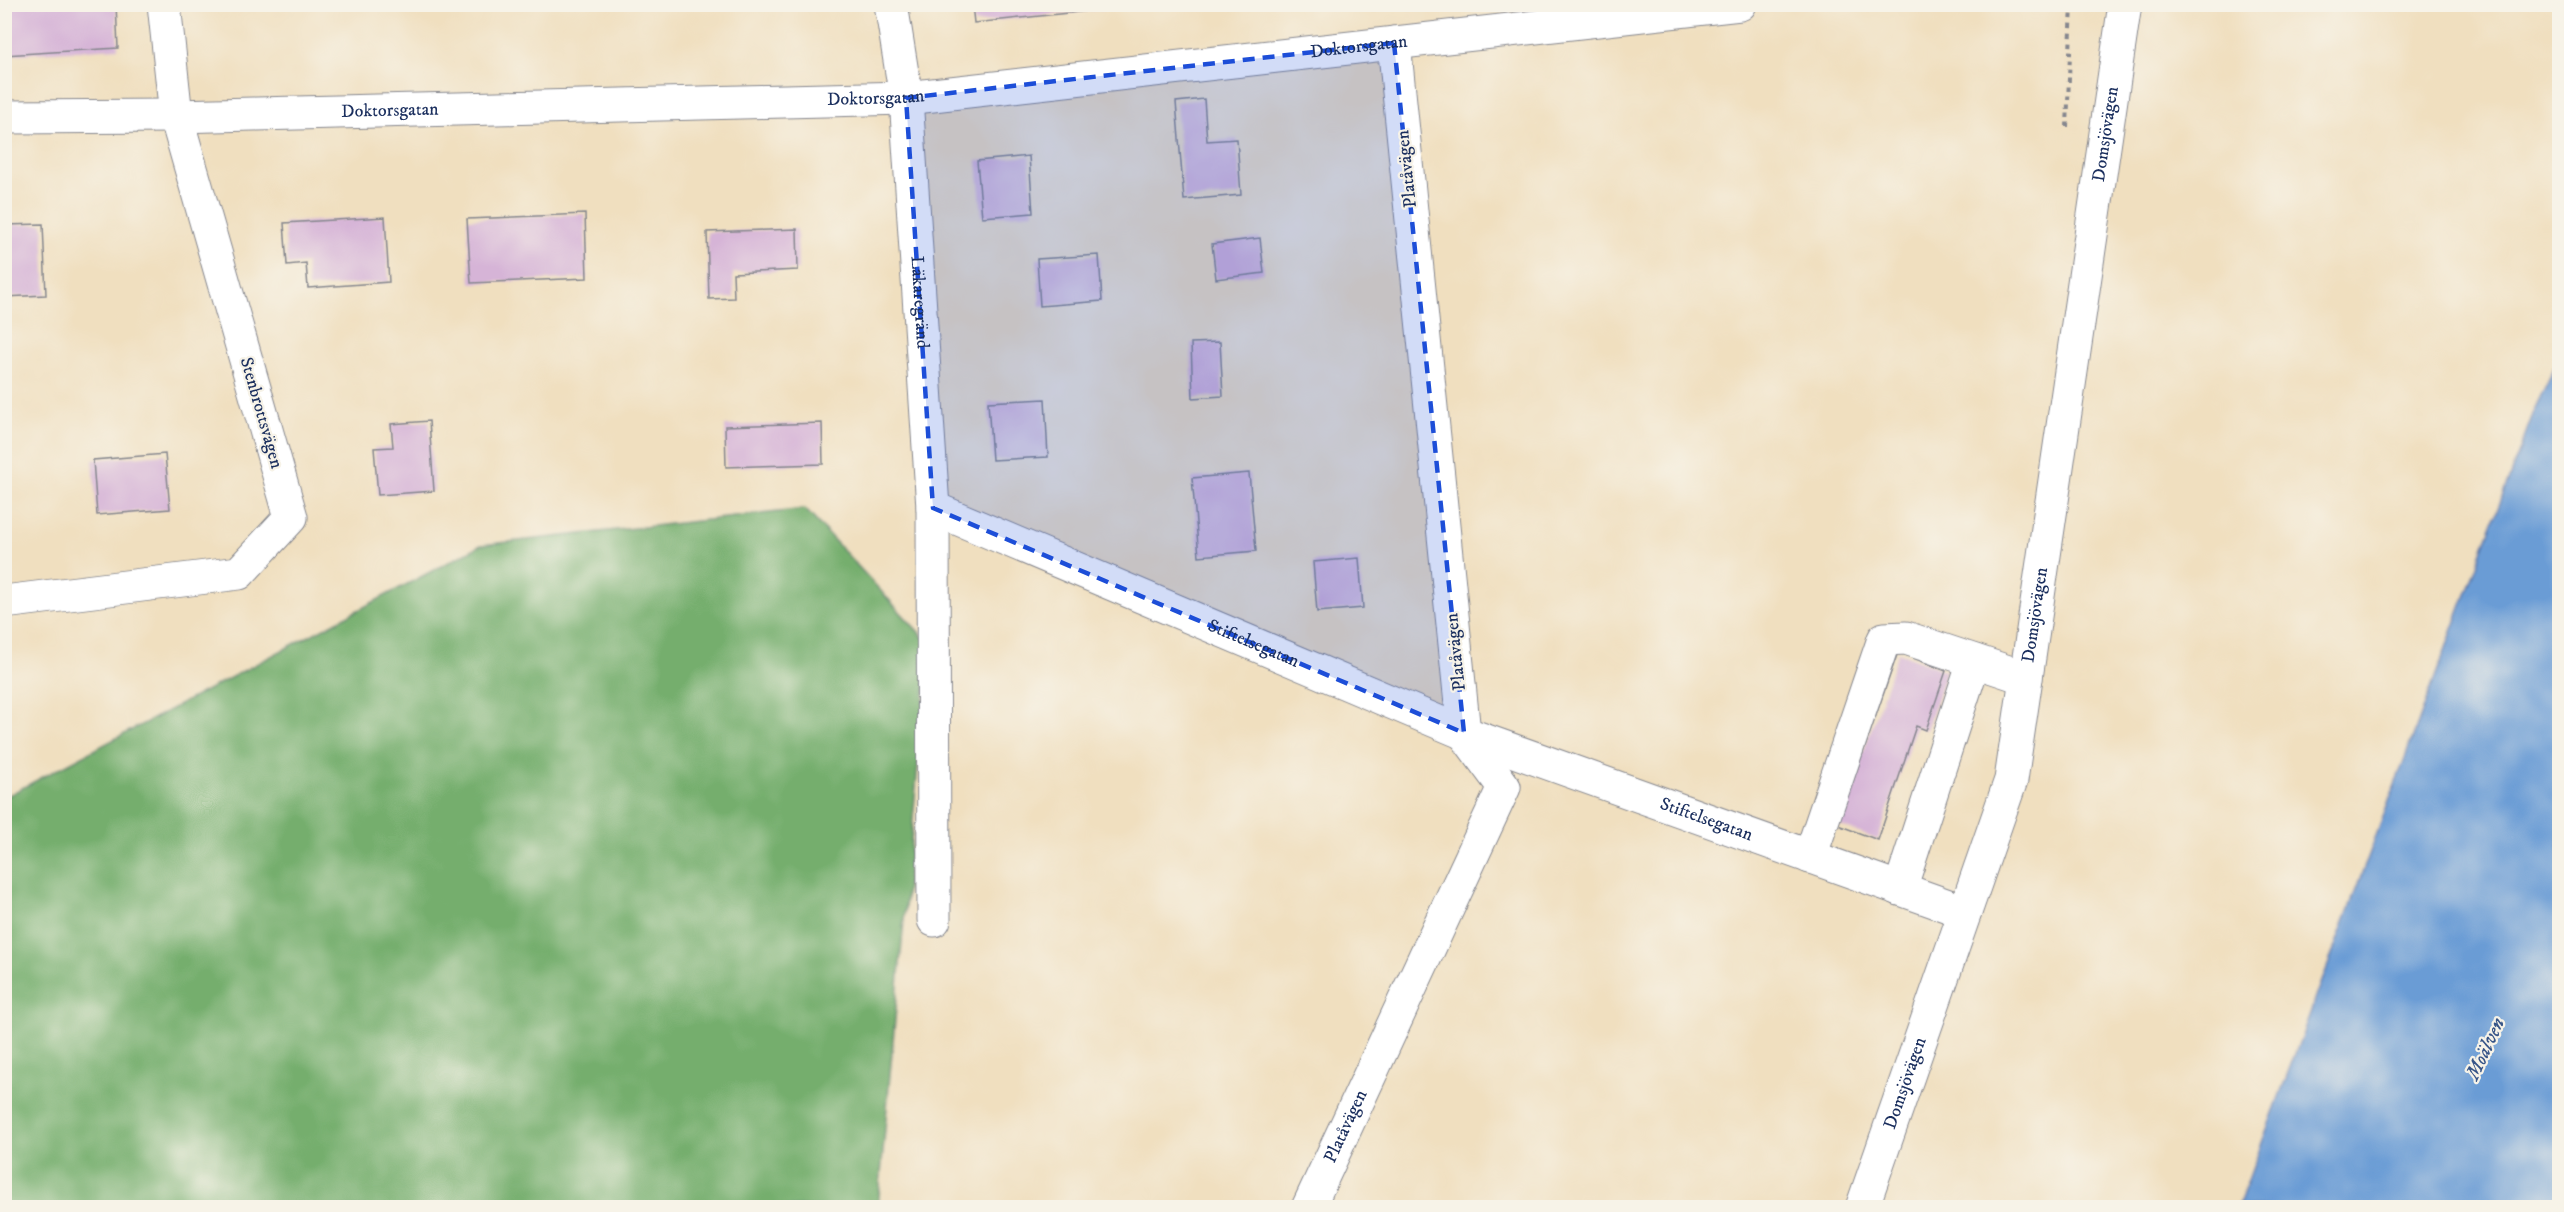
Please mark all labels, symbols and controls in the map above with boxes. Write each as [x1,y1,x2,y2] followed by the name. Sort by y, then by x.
[1309,30,1409,63] street label: Doktorsgatan
[2088,84,2124,183] street label: Domsjövägen
[827,85,926,111] street label: Doktorsgatan
[341,99,439,123] street label: Doktorsgatan
[1392,128,1422,209] street label: Platåvägen
[905,255,933,349] street label: Läkaregränd
[235,355,288,472] street label: Stenbrottsvägen
[2017,565,2053,664] street label: Domsjövägen
[1441,611,1471,692] street label: Platåvägen
[1205,615,1303,673] street label: Stiftelsegatan
[1657,793,1756,846] street label: Stiftelsegatan
[2460,1014,2511,1086] water label: Moälven
[1879,1034,1932,1132] street label: Domsjövägen
[1320,1086,1373,1166] street label: Platåvägen

